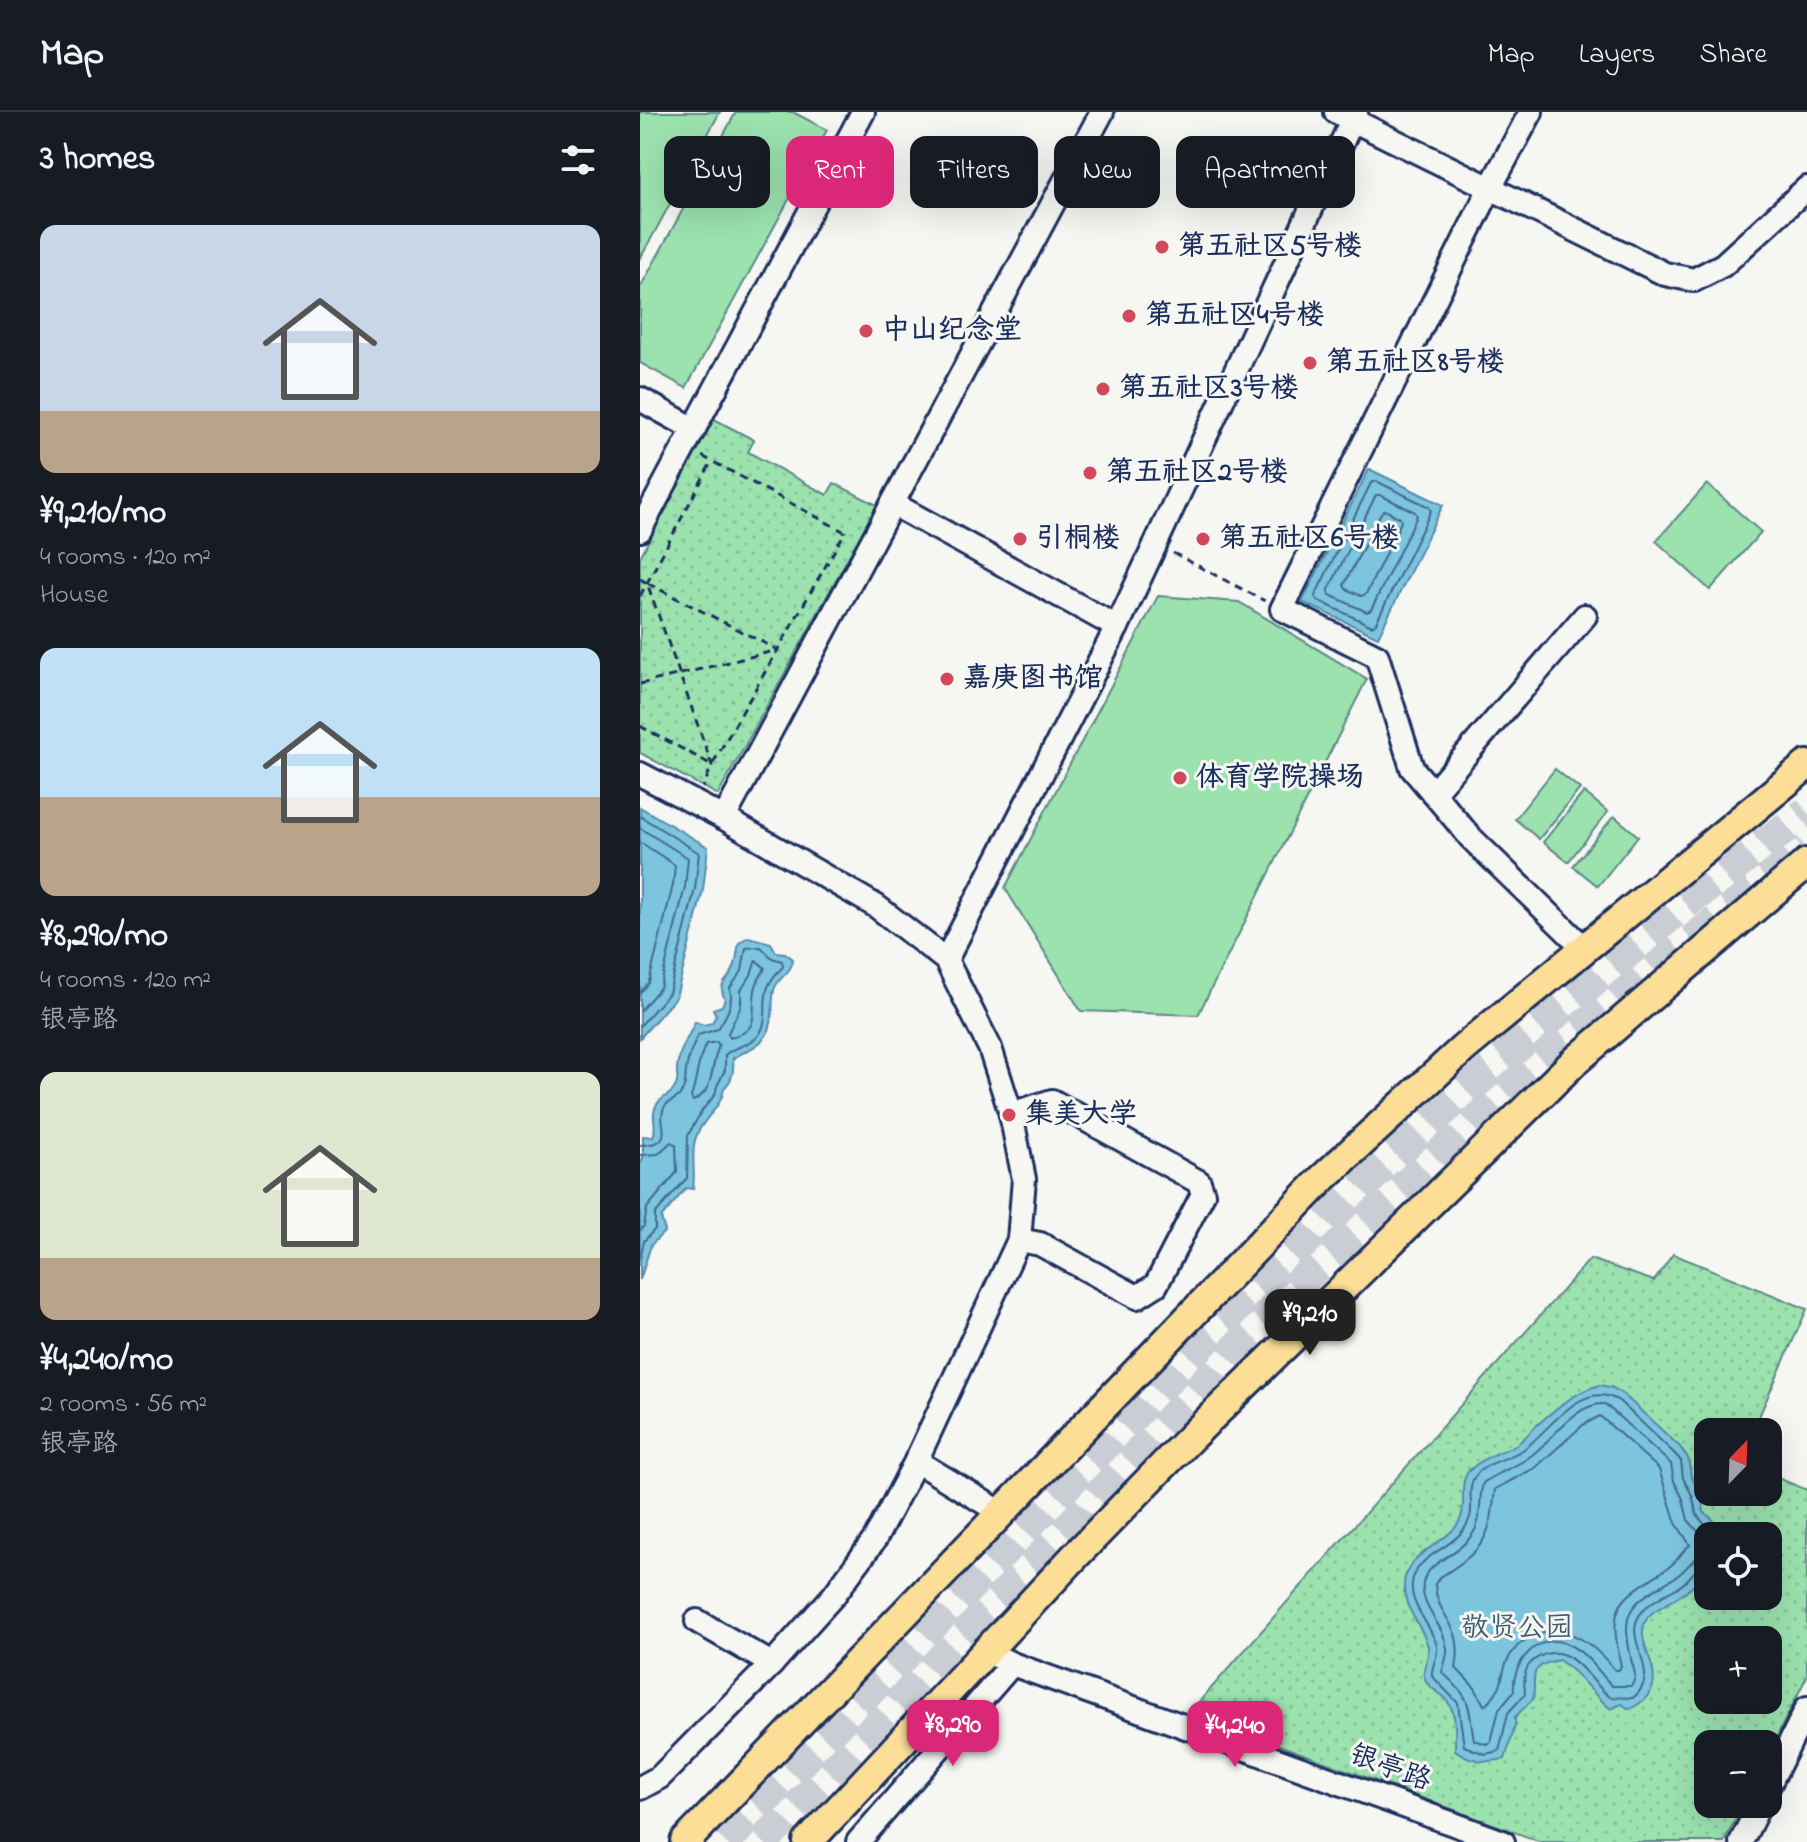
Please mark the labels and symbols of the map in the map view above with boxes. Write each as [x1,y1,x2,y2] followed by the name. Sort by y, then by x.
[1178,227,1362,268] place label: 第五社区5号楼
[1153,238,1171,256] marker: 第五社区5号楼
[1145,296,1325,337] place label: 第五社区4号楼
[1120,307,1138,325] marker: 第五社区4号楼
[882,311,1022,352] place label: 中山纪念堂
[857,322,875,340] marker: 中山纪念堂
[1326,343,1505,384] place label: 第五社区8号楼
[1301,354,1319,372] marker: 第五社区8号楼
[1119,369,1299,410] place label: 第五社区3号楼
[1094,380,1112,398] marker: 第五社区3号楼
[1106,453,1288,494] place label: 第五社区2号楼
[1081,464,1099,482] marker: 第五社区2号楼
[1036,519,1120,560] place label: 引桐楼
[1219,519,1399,560] place label: 第五社区6号楼
[1011,530,1029,548] marker: 引桐楼
[1194,530,1212,548] marker: 第五社区6号楼
[963,659,1103,700] place label: 嘉庚图书馆
[938,670,956,688] marker: 嘉庚图书馆
[1196,758,1364,799] place label: 体育学院操场
[1171,769,1189,787] marker: 体育学院操场
[1025,1095,1137,1136] place label: 集美大学
[1000,1106,1018,1124] marker: 集美大学
[1245,1289,1375,1357] pin: ¥9,210
[1694,1418,1782,1506] north arrow
[1461,1609,1573,1650] park label: 敬贤公园
[888,1700,1018,1768] pin: ¥8,290
[1170,1701,1300,1769] pin: ¥4,240
[1344,1735,1436,1803] street label: 银亭路

